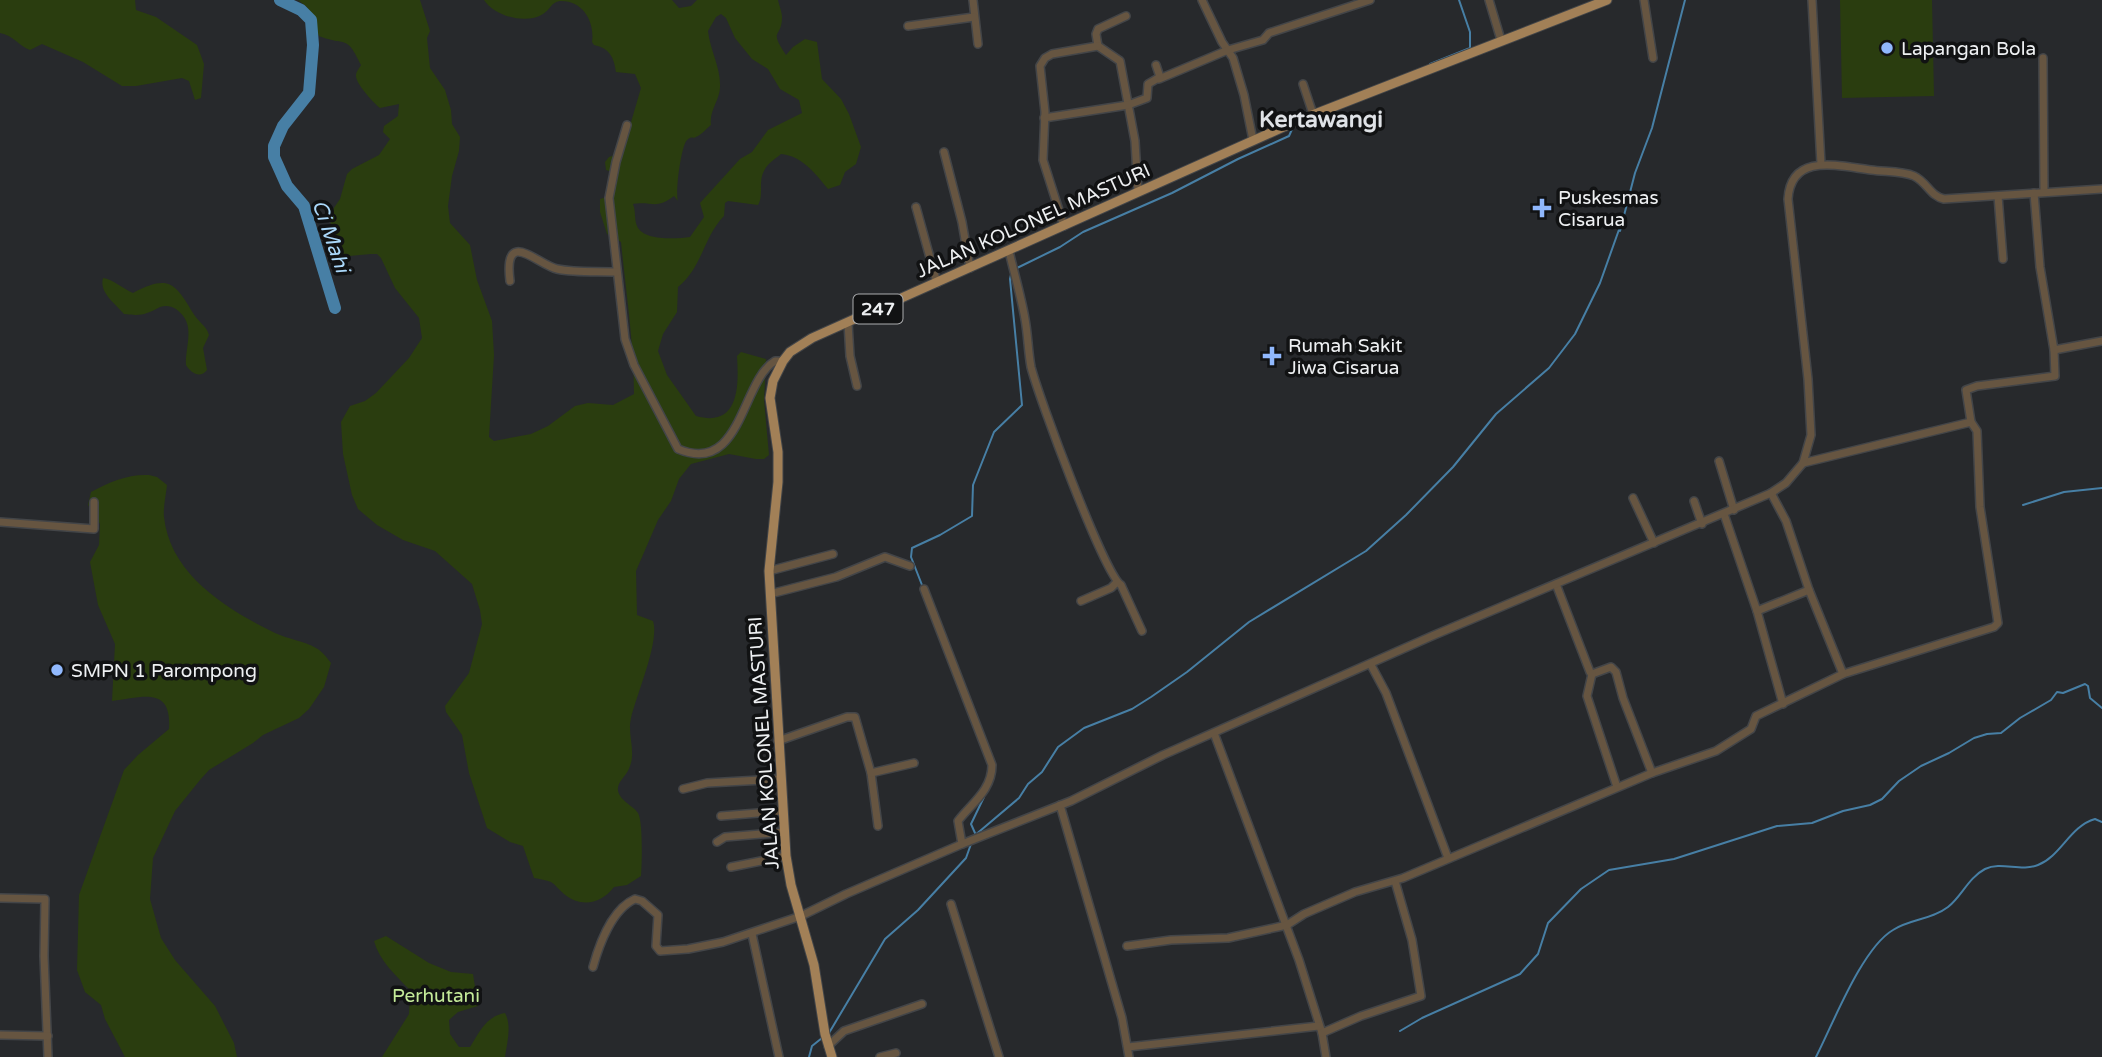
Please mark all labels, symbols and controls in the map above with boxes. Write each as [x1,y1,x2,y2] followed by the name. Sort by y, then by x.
[1901,38,2036,60] place label: Lapangan Bola
[1879,40,1895,56] marker: Lapangan Bola
[1259,106,1383,134] district label: Kertawangi
[913,159,1154,283] street label: JALAN KOLONEL MASTURI
[1558,187,1659,231] place label: Puskesmas Cisarua
[306,196,356,278] water label: Ci Mahi
[1532,198,1552,218] marker: Puskesmas Cisarua
[854,295,903,324] road number: 247
[1288,335,1402,379] place label: Rumah Sakit Jiwa Cisarua
[1262,346,1282,366] marker: Rumah Sakit Jiwa Cisarua
[744,616,784,870] street label: JALAN KOLONEL MASTURI
[71,660,257,682] place label: SMPN 1 Parompong
[49,662,65,678] marker: SMPN 1 Parompong
[392,985,480,1007] park label: Perhutani

